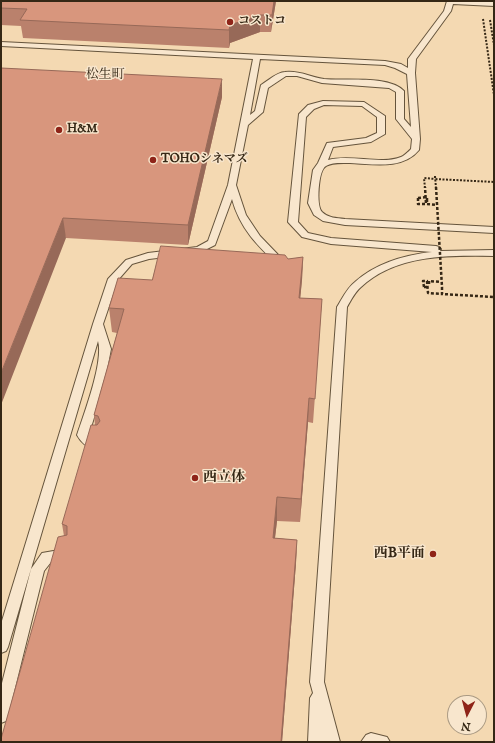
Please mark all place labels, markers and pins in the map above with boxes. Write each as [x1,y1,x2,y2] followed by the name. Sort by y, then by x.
[238,15,286,29] place label: コストコ
[225,17,235,27] marker: コストコ
[67,123,98,137] place label: H&M
[54,125,64,135] marker: H&M
[161,153,248,167] place label: TOHOシネマズ
[148,155,158,165] marker: TOHOシネマズ
[203,470,245,486] place label: 西立体
[190,473,200,483] marker: 西立体
[374,546,425,562] place label: 西B平面
[428,549,438,559] marker: 西B平面

